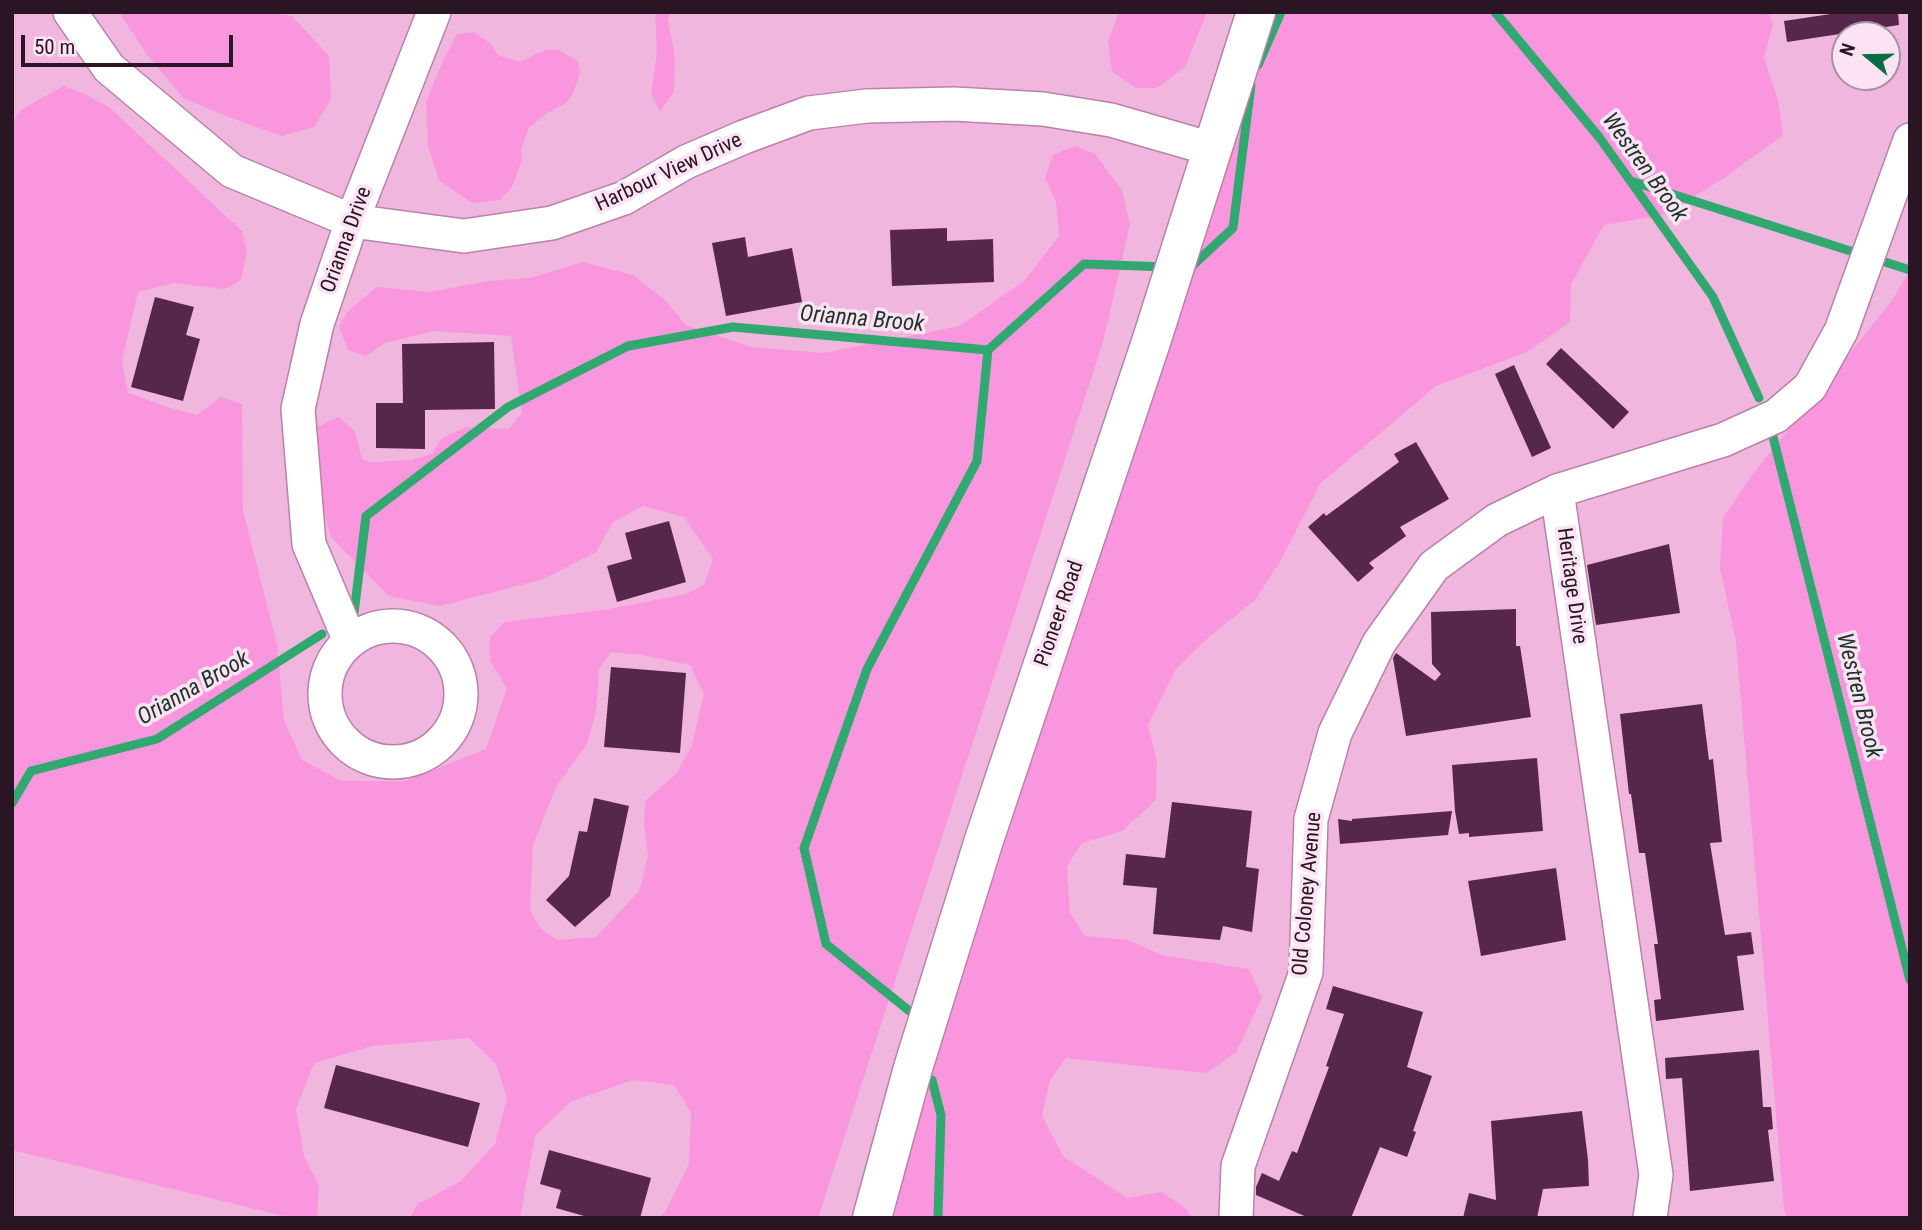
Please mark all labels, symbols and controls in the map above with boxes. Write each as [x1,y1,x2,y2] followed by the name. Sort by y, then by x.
[24,21,236,65] scale bar
[1831,21,1901,91] north arrow
[34,35,75,59] text: 50 m
[1835,40,1860,59] text: N
[1595,108,1693,228] water label: Westren Brook
[592,128,746,218] street label: Harbour View Drive
[316,184,378,296] street label: Orianna Drive
[799,301,925,339] water label: Orianna Brook
[1550,526,1592,646] street label: Heritage Drive
[1030,558,1090,670] street label: Pioneer Road
[1829,630,1887,762] water label: Westren Brook
[133,646,255,732] water label: Orianna Brook
[1288,811,1328,977] street label: Old Coloney Avenue

